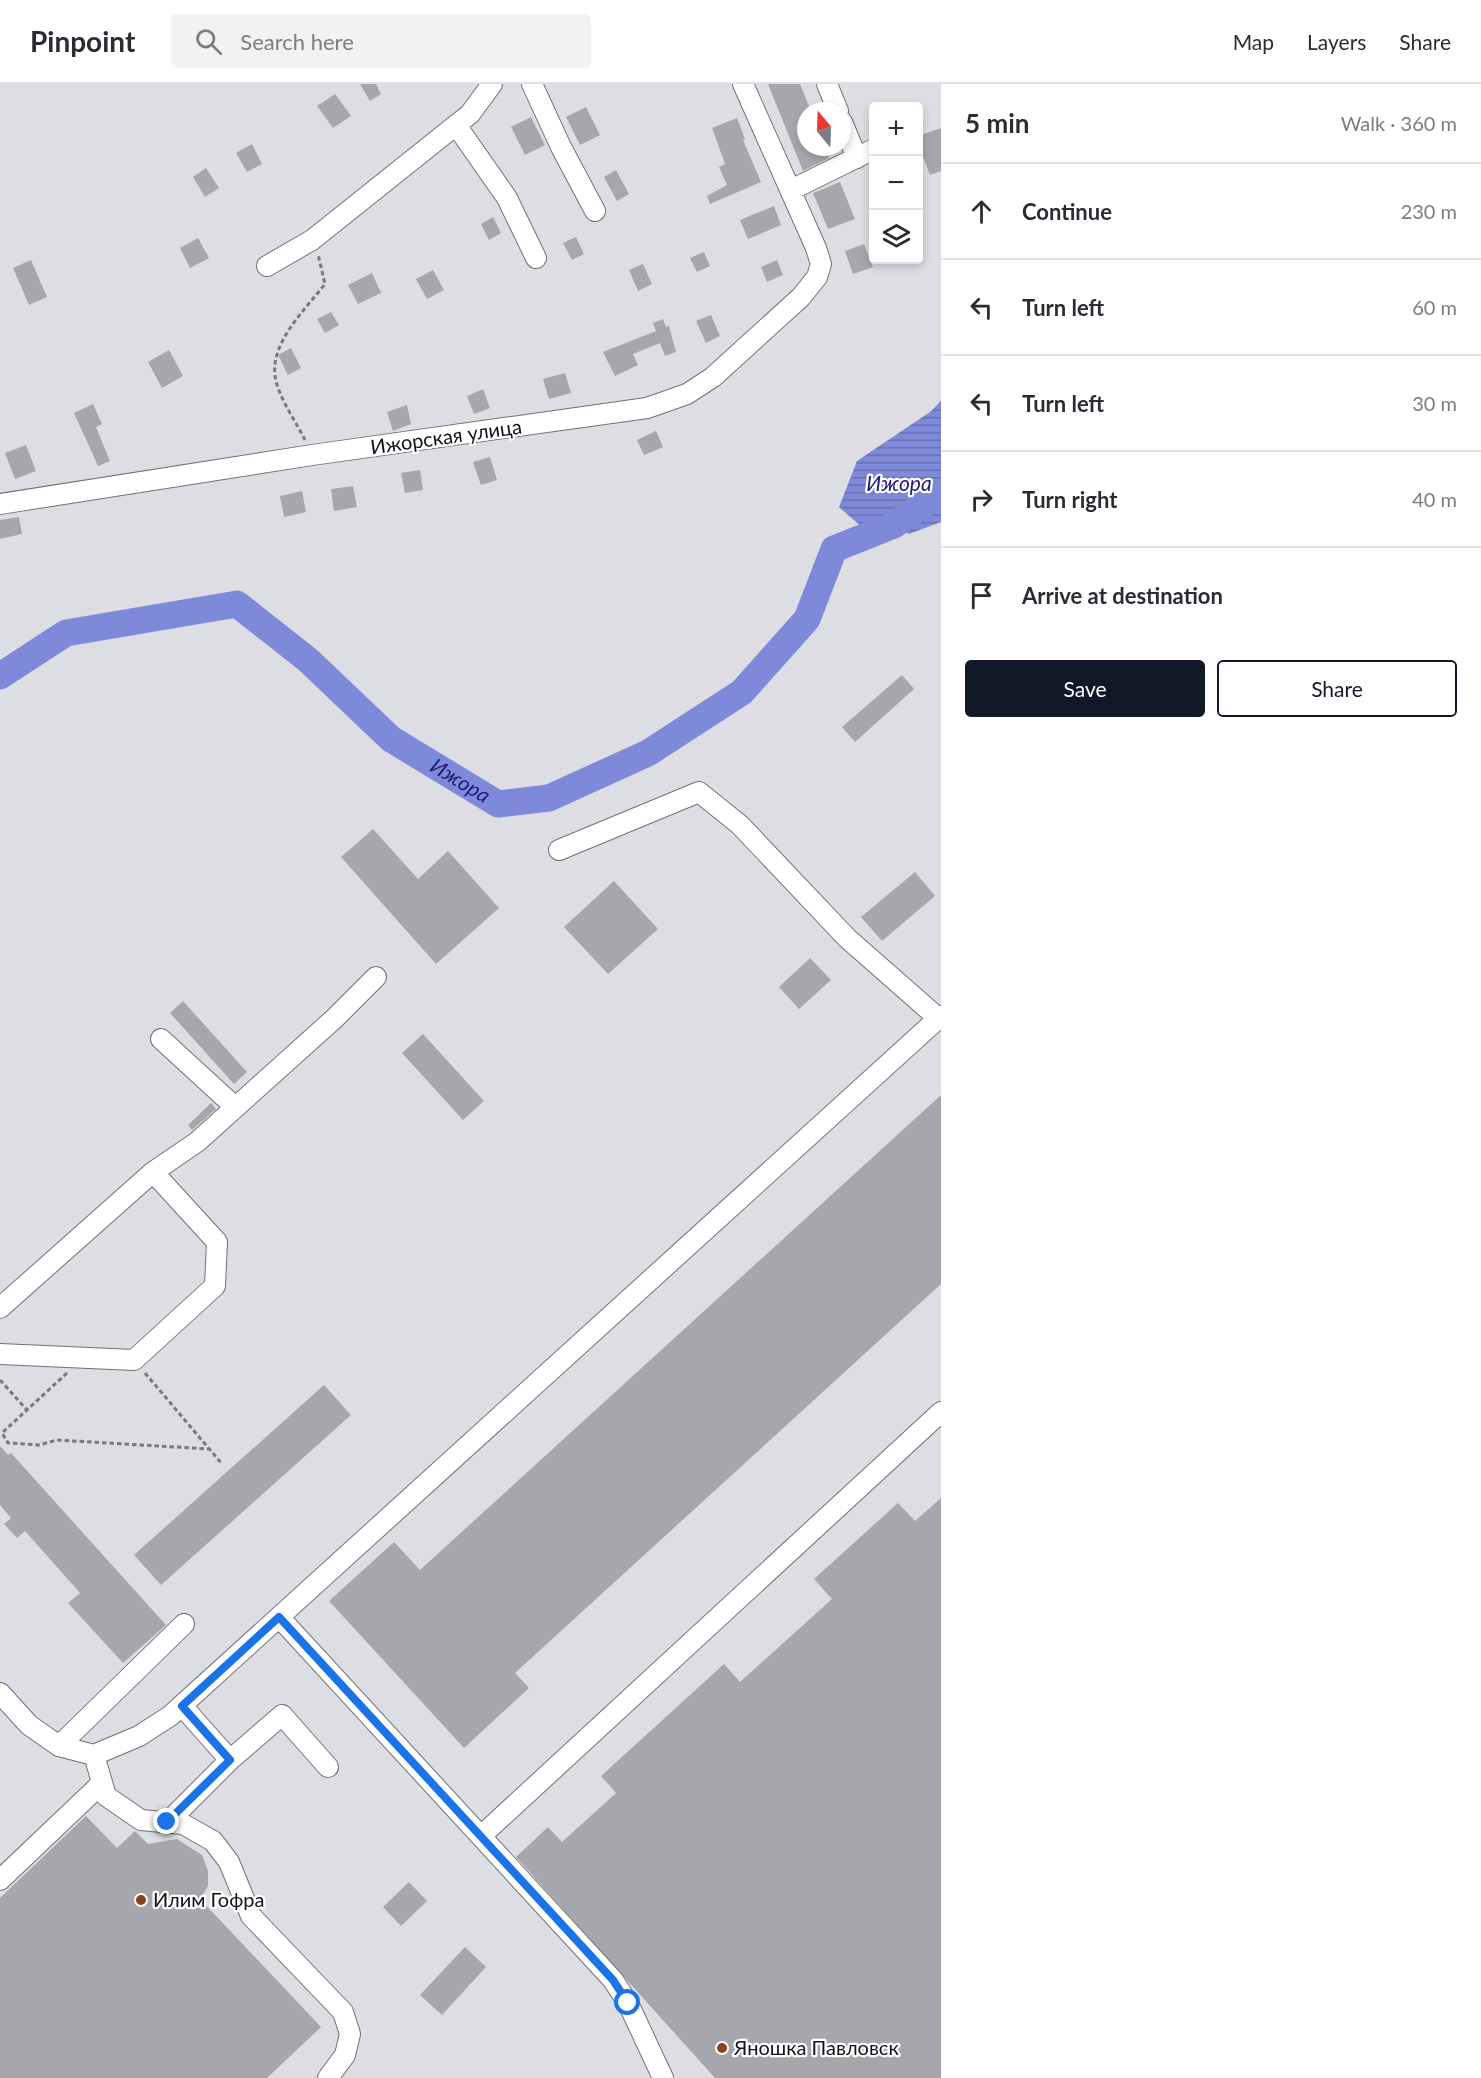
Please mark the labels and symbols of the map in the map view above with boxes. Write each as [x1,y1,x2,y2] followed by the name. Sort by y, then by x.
[797,102,851,156] north arrow
[369,414,523,459] street label: Ижорская улица
[866,470,932,495] water label: Ижора
[426,752,495,807] water label: Ижора
[153,1808,179,1834] route end
[153,1887,264,1911] place label: Илим Гофра
[134,1893,148,1907] marker: Илим Гофра
[614,1989,640,2015] route start
[733,2035,899,2059] place label: Яношка Павловск
[715,2041,729,2055] marker: Яношка Павловск

